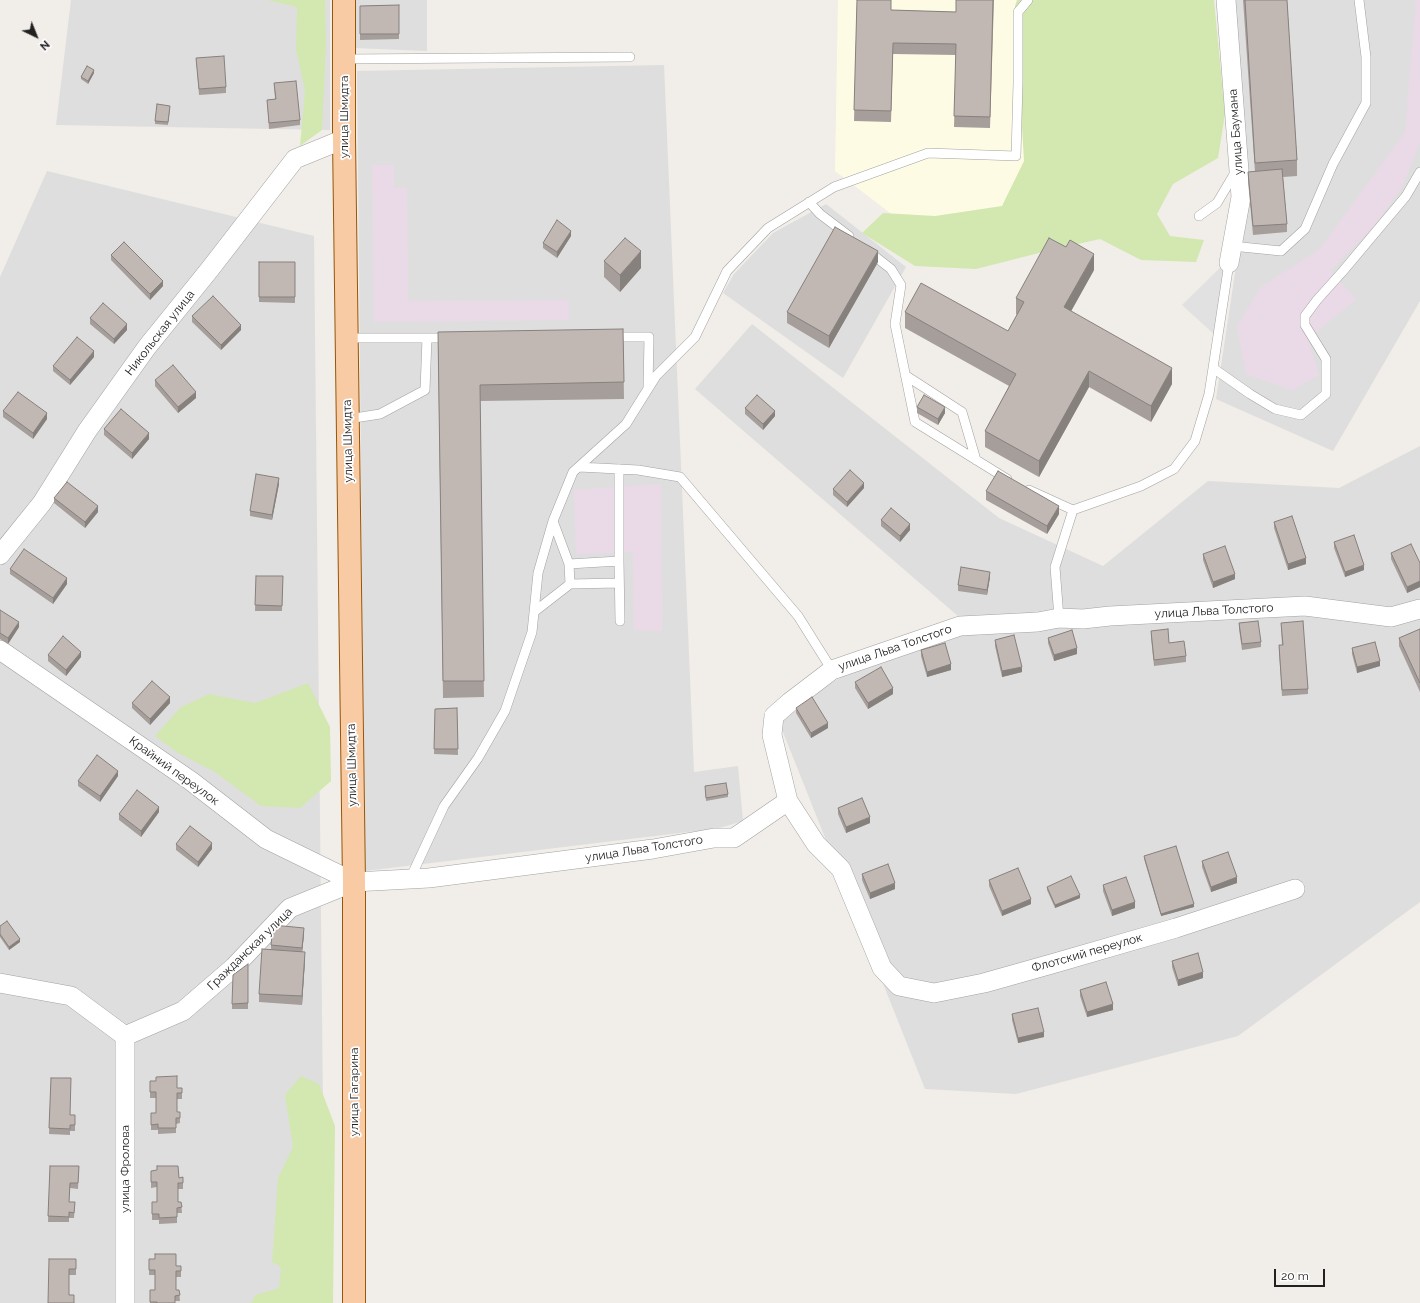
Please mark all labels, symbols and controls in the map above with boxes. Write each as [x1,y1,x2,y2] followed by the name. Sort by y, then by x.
[16,16,56,56] north arrow
[37,38,52,53] text: N
[337,75,351,159] street label: улица Шмидта
[1226,89,1246,175] street label: улица Баумана
[122,287,198,379] street label: Никольская улица
[340,399,356,483] street label: улица Шмидта
[1154,601,1274,621] street label: улица Льва Толстого
[836,622,954,674] street label: улица Льва Толстого
[344,723,360,807] street label: улица Шмидта
[126,733,222,809] street label: Крайний переулок
[584,833,704,865] street label: улица Льва Толстого
[204,905,296,993] street label: Гражданская улица
[1030,930,1144,976] street label: Флотский переулок
[347,1047,361,1137] street label: улица Гагарина
[118,1125,132,1213] street label: улица Фролова
[1276,1261,1327,1287] scale bar
[1281,1269,1309,1283] text: 20 m

